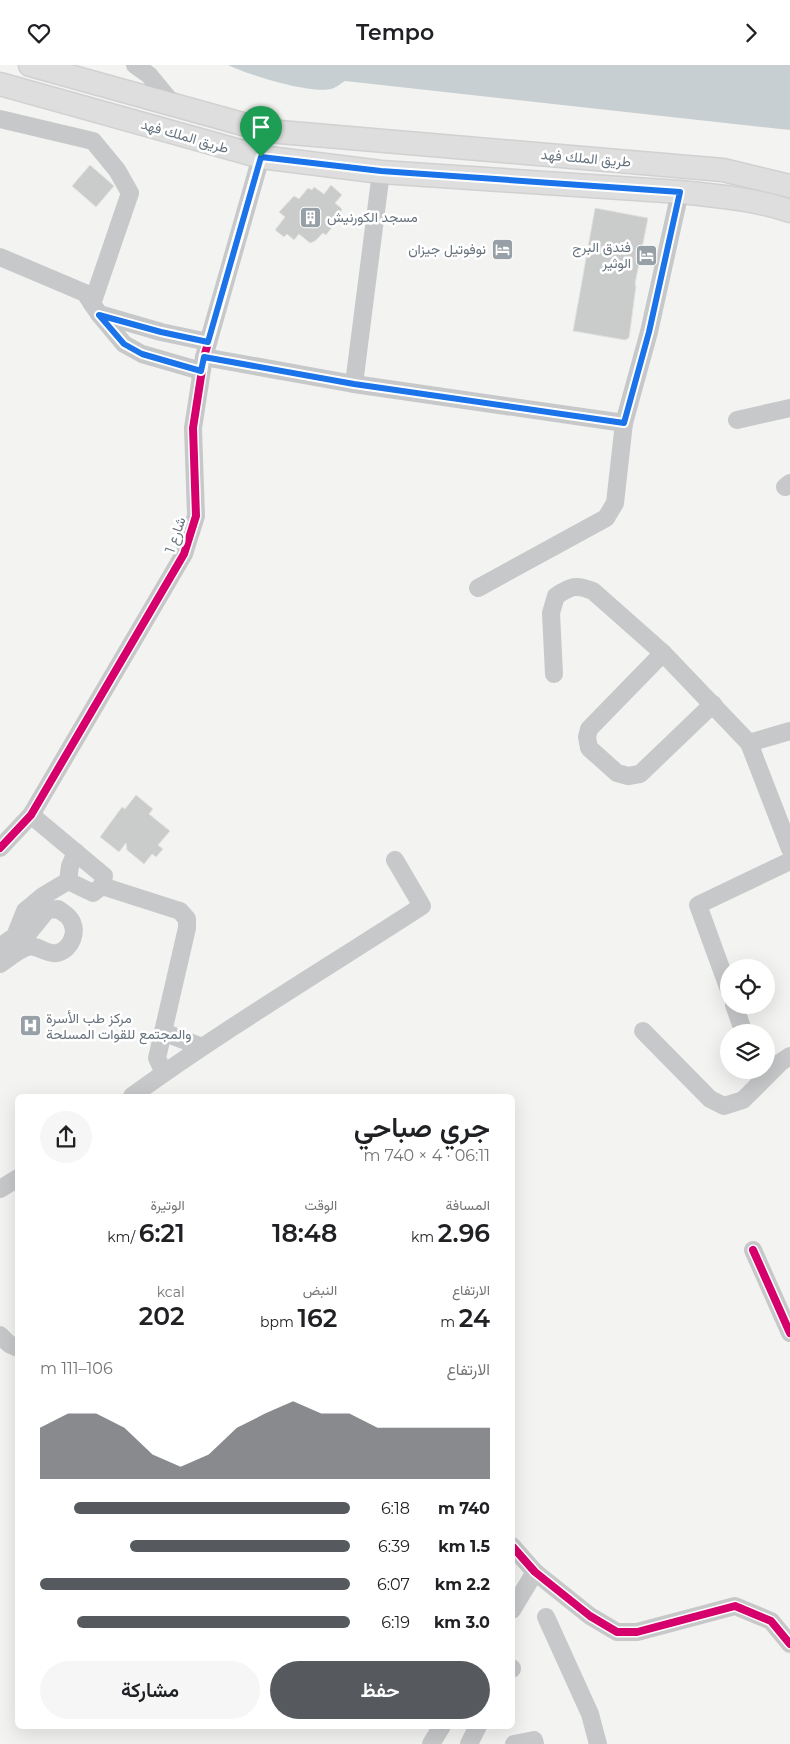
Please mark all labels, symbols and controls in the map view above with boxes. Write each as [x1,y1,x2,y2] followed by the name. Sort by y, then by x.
[25,19,53,47] icon: heart
[356,19,434,46] text: Tempo
[737,19,765,47] icon: forward
[240,106,282,157] pin
[247,113,275,141] icon: arrive
[139,115,231,157] street label: طريق الملك فهد
[540,145,632,171] street label: طريق الملك فهد
[299,205,323,229] building icon: مسجد الكورنيش
[327,208,418,226] place label: مسجد الكورنيش
[490,237,514,261] hotel icon: نوفوتيل جيزان
[572,238,631,272] place label: فندق البرج الوثير
[408,240,486,258] place label: نوفوتيل جيزان
[635,243,659,267] hotel icon: فندق البرج الوثير
[160,515,191,556] street label: شارع 1
[720,959,775,1079] map controls
[720,959,775,1014] button: locate
[46,1009,191,1045] place label: مركز طب الأسرة والمجتمع للقوات المسلحة
[18,1014,42,1038] hospital icon: مركز طب الأسرة والمجتمع للقوات المسلحة
[720,1024,775,1079] button: layers
[354,1110,490,1144] text: جري صباحي
[40,1111,92,1163] button: share
[363,1146,490,1165] text: 06:11 · 4 × 740 m
[150,1196,185,1214] text: الوتيرة
[304,1196,337,1214] text: الوقت
[446,1196,490,1214] text: المسافة
[139,1218,185,1248] text: 6:21
[272,1218,337,1248] text: 18:48
[438,1218,490,1248] text: 2.96
[107,1228,139,1246] text: /km
[411,1228,438,1246] text: km
[303,1281,337,1299] text: النبض
[452,1281,490,1299] text: الارتفاع
[157,1283,185,1301] text: kcal
[139,1301,185,1331] text: 202
[298,1303,337,1333] text: 162
[459,1303,490,1333] text: 24
[260,1313,298,1331] text: bpm
[440,1313,459,1331] text: m
[40,1359,113,1378] text: 106–111 m
[447,1360,490,1379] text: الارتفاع
[381,1499,410,1518] text: 6:18
[438,1499,490,1518] text: 740 m
[378,1537,410,1556] text: 6:39
[438,1537,490,1556] text: 1.5 km
[377,1575,410,1594] text: 6:07
[435,1575,490,1594] text: 2.2 km
[381,1613,410,1632] text: 6:19
[434,1613,490,1632] text: 3.0 km
[40,1661,260,1719] button: مشاركة
[270,1661,490,1719] button: حفظ

